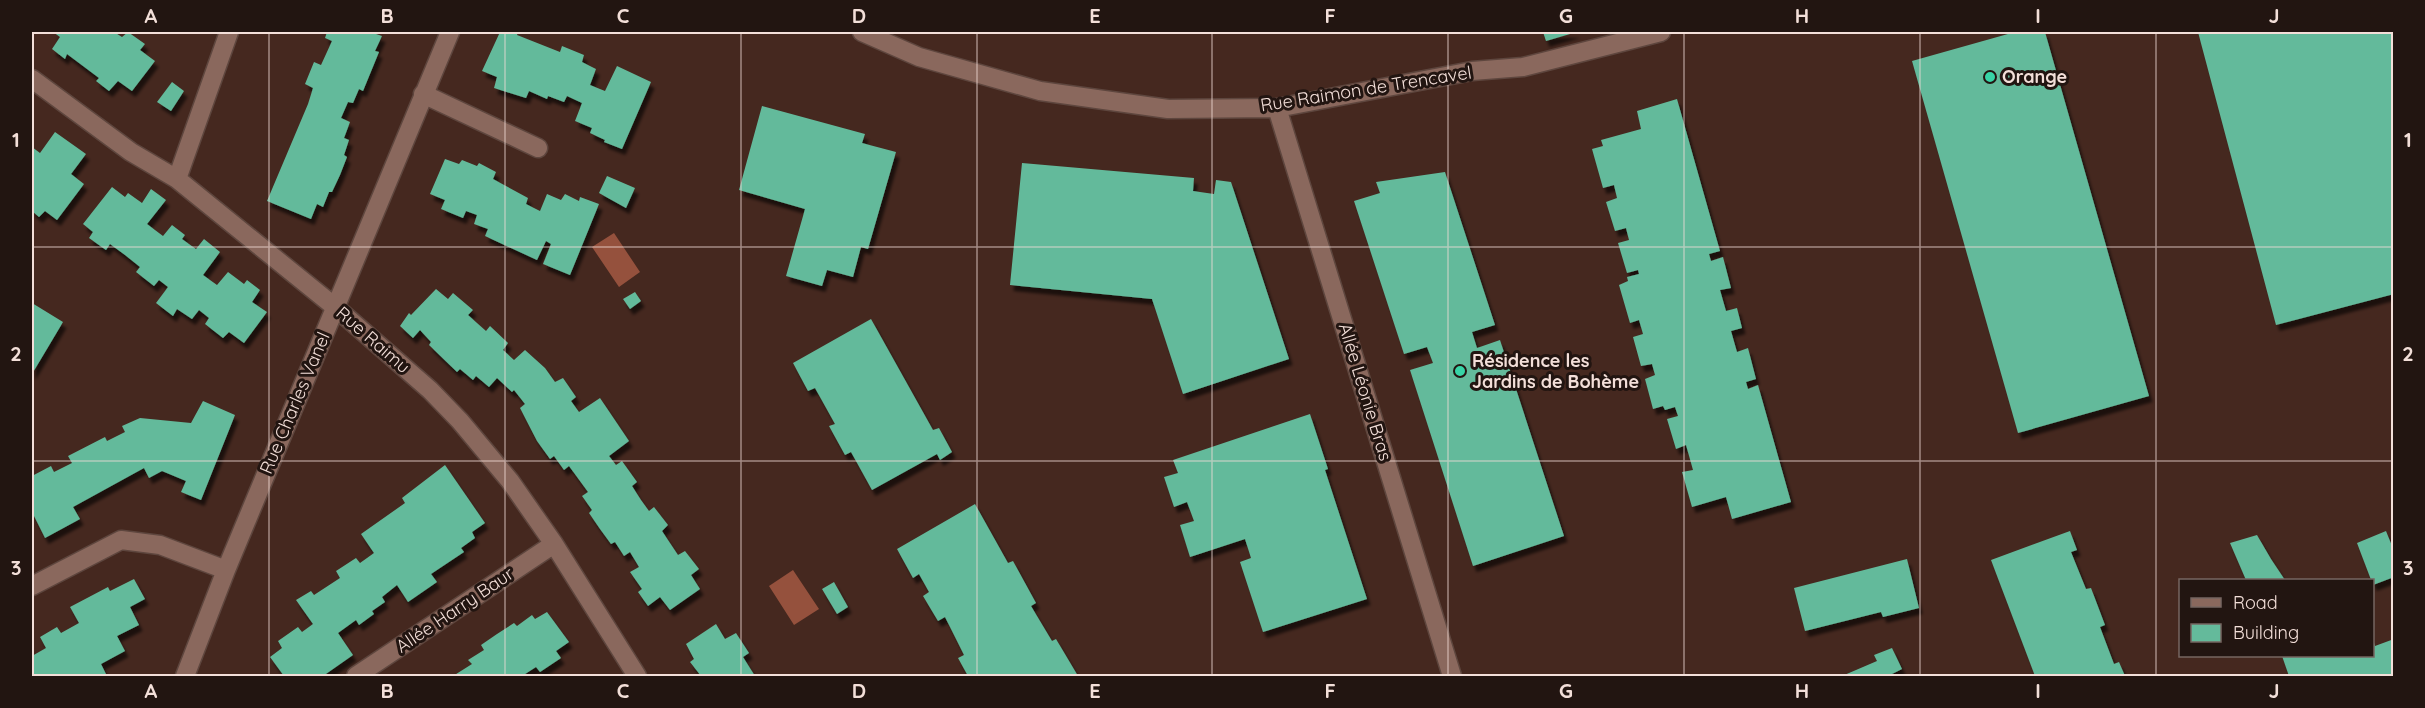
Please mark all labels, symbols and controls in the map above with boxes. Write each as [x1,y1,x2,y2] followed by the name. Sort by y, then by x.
[145,3,158,28] text: A
[380,3,394,28] text: B
[617,3,630,28] text: C
[852,3,866,28] text: D
[1089,3,1101,28] text: E
[1324,3,1336,28] text: F
[1559,3,1573,28] text: G
[1795,3,1809,28] text: H
[2035,3,2041,28] text: I
[2268,3,2280,28] text: J
[1259,60,1473,117] street label: Rue Raimon de Trencavel
[2002,65,2067,88] place label: Orange
[1983,70,1997,84] marker: Orange
[12,127,20,152] text: 1
[2404,127,2412,152] text: 1
[332,301,415,378] street label: Rue Raimu
[1334,320,1397,463] street label: Allée Léonie Bras
[254,328,335,477] street label: Rue Charles Vanel
[10,341,22,366] text: 2
[2402,341,2414,366] text: 2
[1472,349,1639,393] place label: Résidence les Jardins de Bohème
[1453,364,1467,378] marker: Résidence les Jardins de Bohème
[11,555,21,580] text: 3
[2403,555,2413,580] text: 3
[391,562,518,658] street label: Allée Harry Baur
[2179,579,2374,657] legend
[2233,591,2278,614] text: Road
[2233,621,2299,644] text: Building
[145,678,158,703] text: A
[380,678,394,703] text: B
[617,678,630,703] text: C
[852,678,866,703] text: D
[1089,678,1101,703] text: E
[1324,678,1336,703] text: F
[1559,678,1573,703] text: G
[1795,678,1809,703] text: H
[2035,678,2041,703] text: I
[2268,678,2280,703] text: J

